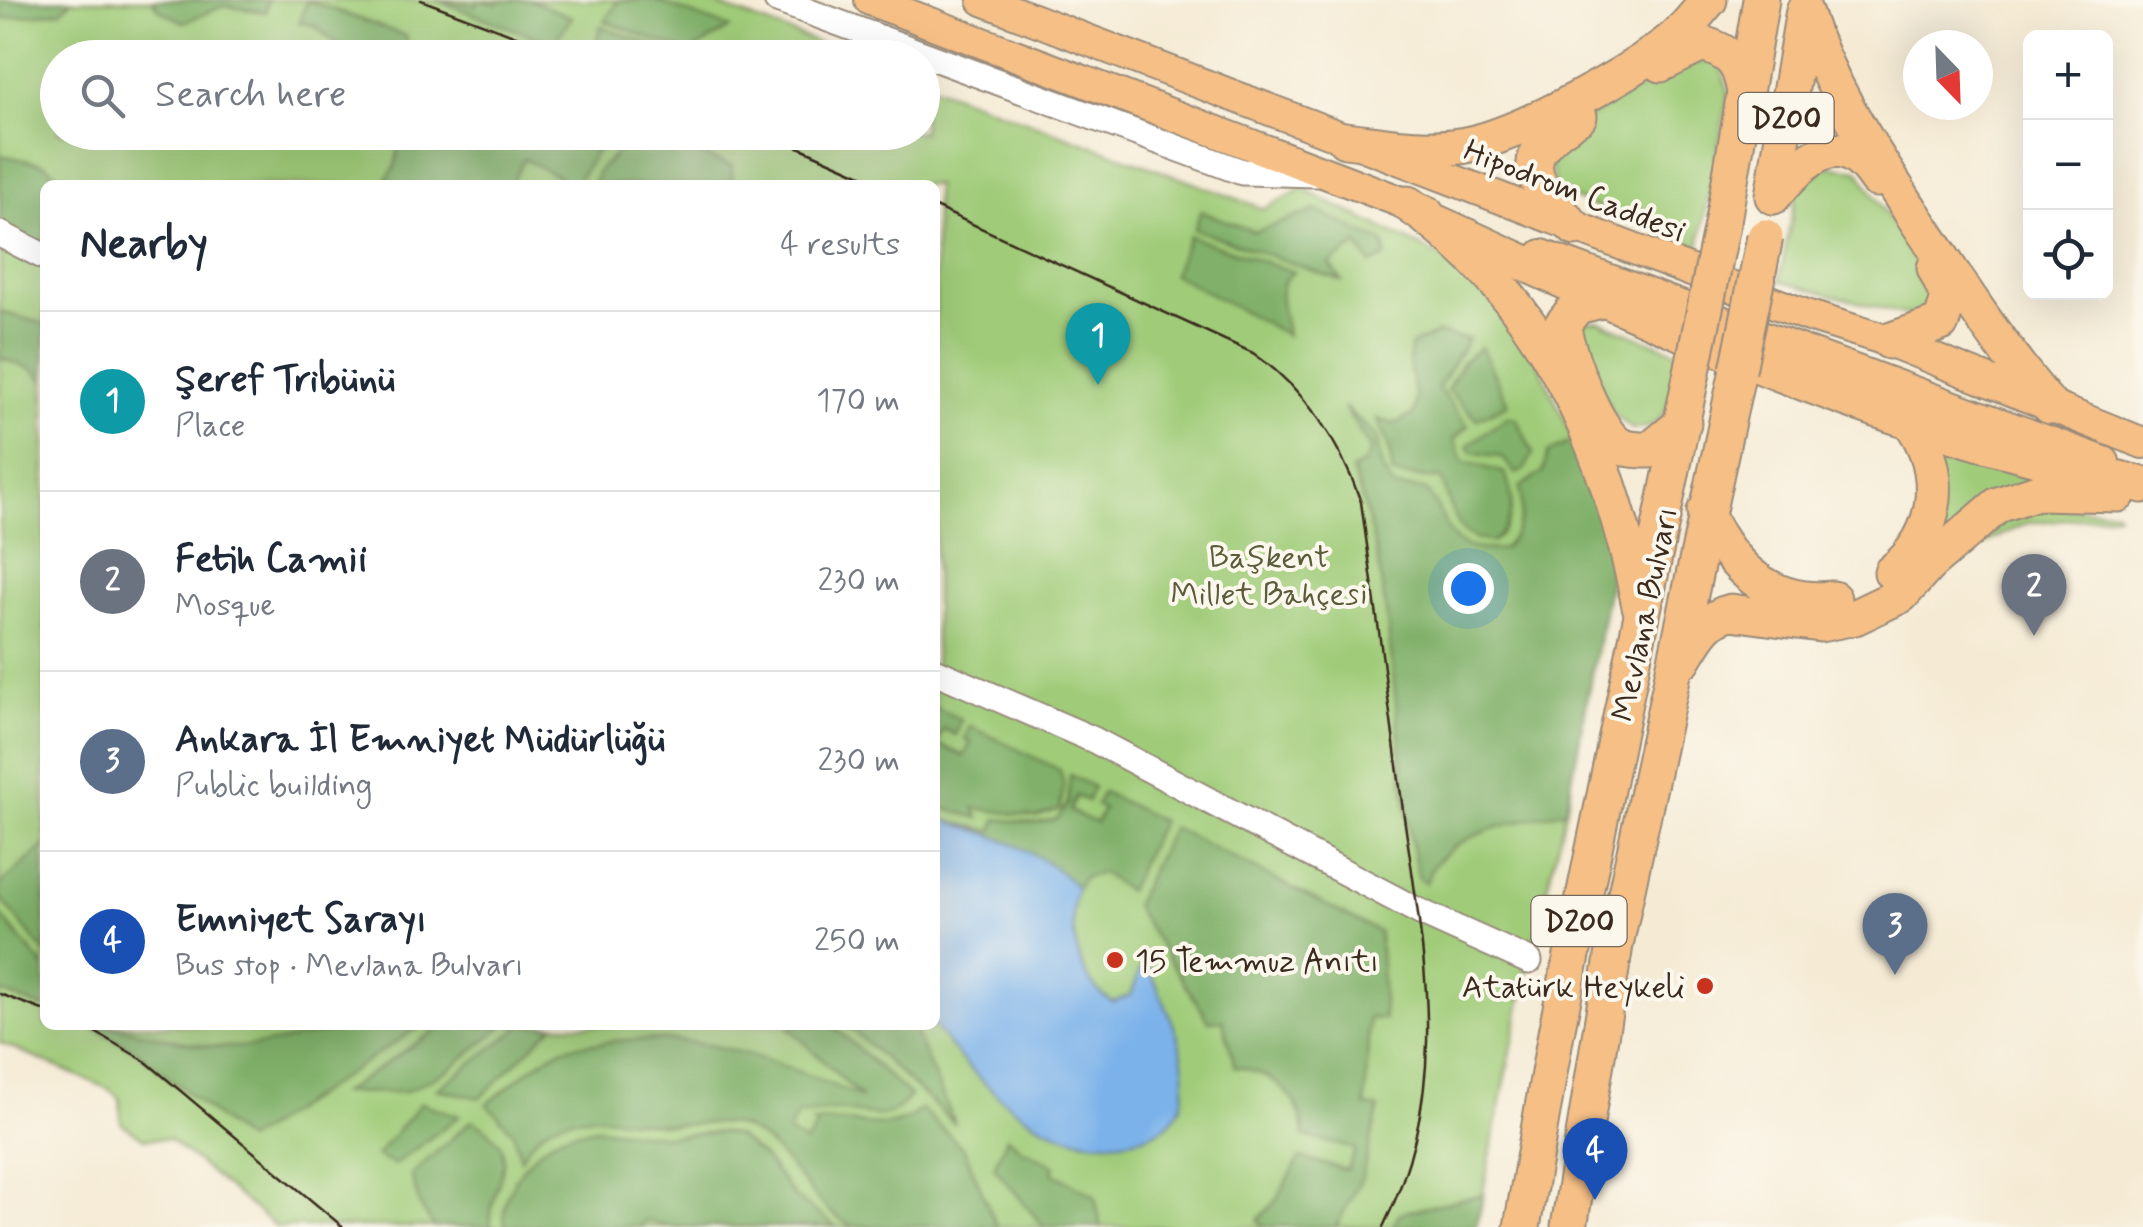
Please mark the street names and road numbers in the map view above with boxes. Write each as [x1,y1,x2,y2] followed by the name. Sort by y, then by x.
[1738,93,1834,143] road number: D200
[1457,130,1691,253] street label: Hipodrom Caddesi
[1603,503,1689,725] street label: Mevlana Bulvarı
[1532,896,1626,946] road number: D200

